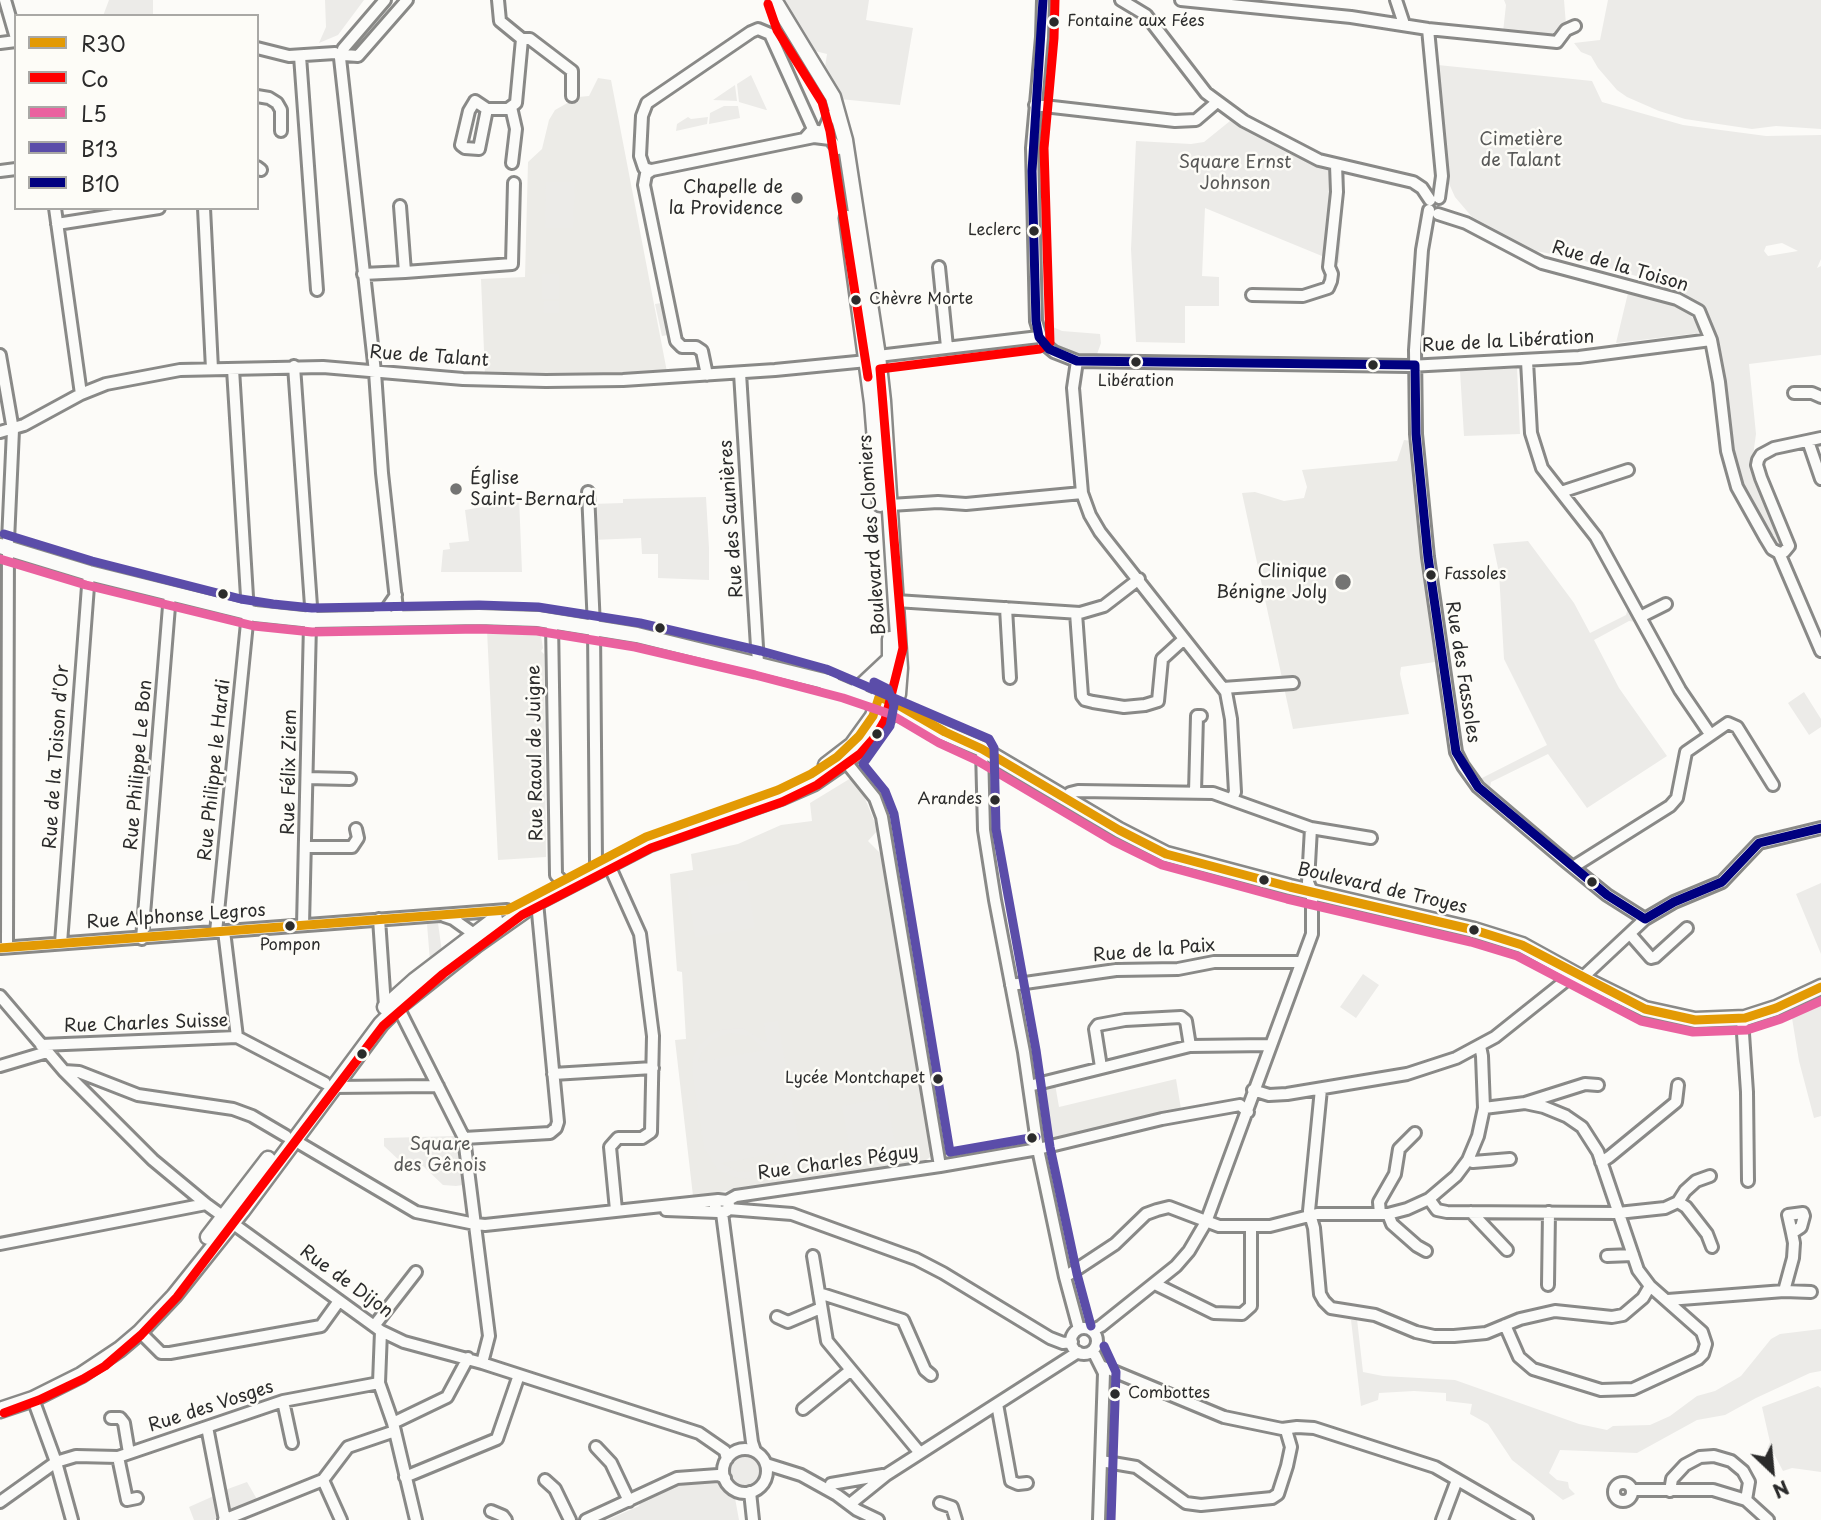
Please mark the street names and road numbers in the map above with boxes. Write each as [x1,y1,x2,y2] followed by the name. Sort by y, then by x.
[1549,237,1691,297] street label: Rue de la Toison
[1421,327,1595,357] street label: Rue de la Libération
[369,342,489,372] street label: Rue de Talant
[855,434,891,636] street label: Boulevard des Clomiers
[716,439,748,599] street label: Rue des Saunières
[1440,600,1484,744] street label: Rue des Fassoles
[40,664,74,850] street label: Rue de la Toison d'Or
[524,664,548,842] street label: Rue Raoul de Juigne
[195,678,235,862] street label: Rue Philippe le Hardi
[121,679,157,851] street label: Rue Philippe Le Bon
[278,709,302,835] street label: Rue Félix Ziem
[1295,859,1469,919] street label: Boulevard de Troyes
[86,900,266,934] street label: Rue Alphonse Legros
[1092,935,1216,967] street label: Rue de la Paix
[63,1010,229,1038] street label: Rue Charles Suisse
[756,1141,920,1185] street label: Rue Charles Péguy
[295,1241,397,1323] street label: Rue de Dijon
[146,1377,276,1437] street label: Rue des Vosges

